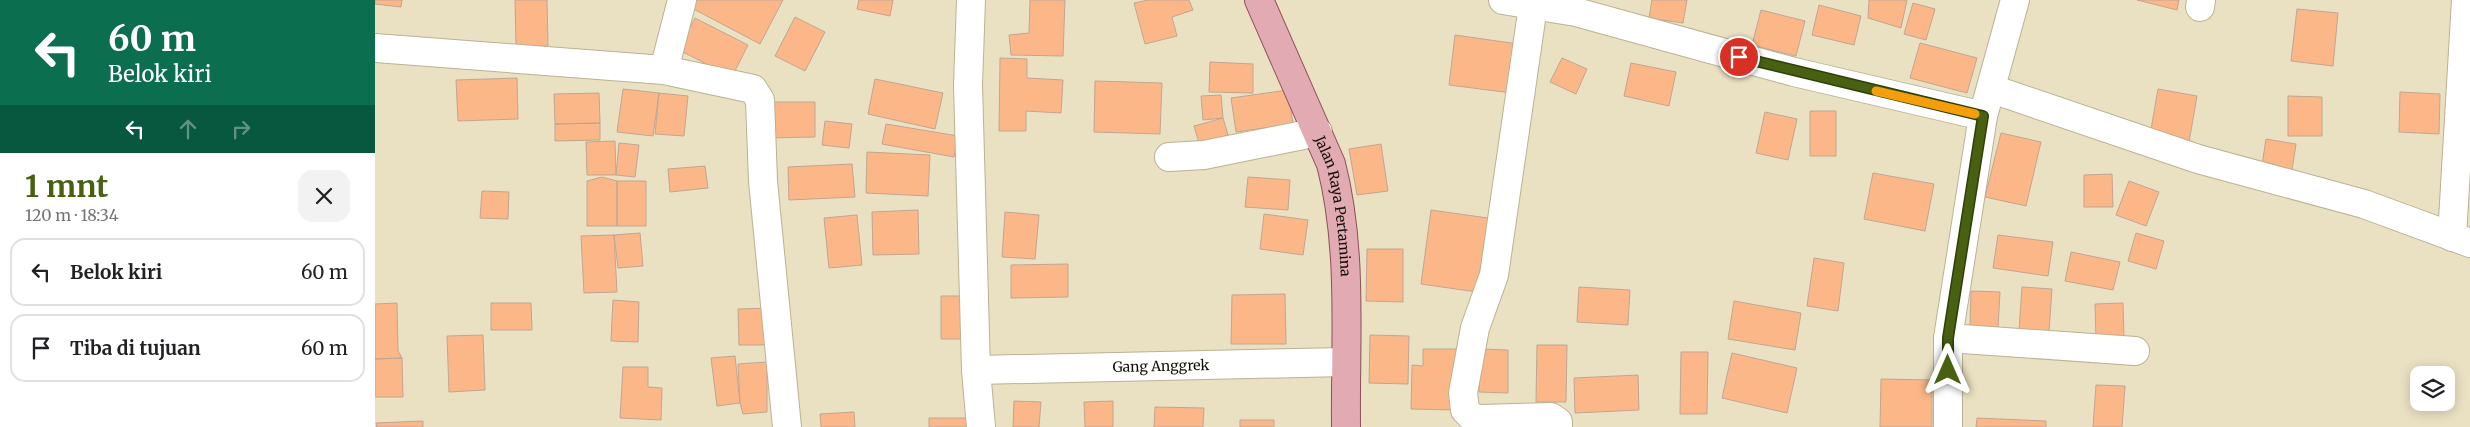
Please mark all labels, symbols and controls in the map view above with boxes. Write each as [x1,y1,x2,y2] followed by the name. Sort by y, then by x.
[108,17,196,61] text: 60 m
[25,20,90,85] icon: left
[1718,36,1760,78] pin
[1725,43,1753,71] icon: arrive
[108,60,212,88] text: Belok kiri
[121,115,149,143] icon: left
[174,115,202,143] icon: ahead
[227,115,255,143] icon: right
[1310,132,1355,277] street label: Jalan Raya Pertamina
[25,167,108,205] text: 1 mnt
[298,170,350,222] button: close
[25,205,119,225] text: 120 m · 18:34
[27,258,55,286] icon: left
[70,260,162,284] text: Belok kiri
[301,260,348,284] text: 60 m
[27,334,55,362] icon: arrive
[70,336,201,360] text: Tiba di tujuan
[301,336,348,360] text: 60 m
[1921,343,1973,395] position arrow
[1112,356,1210,376] street label: Gang Anggrek
[2410,366,2455,411] map controls
[2410,366,2455,411] button: layers

